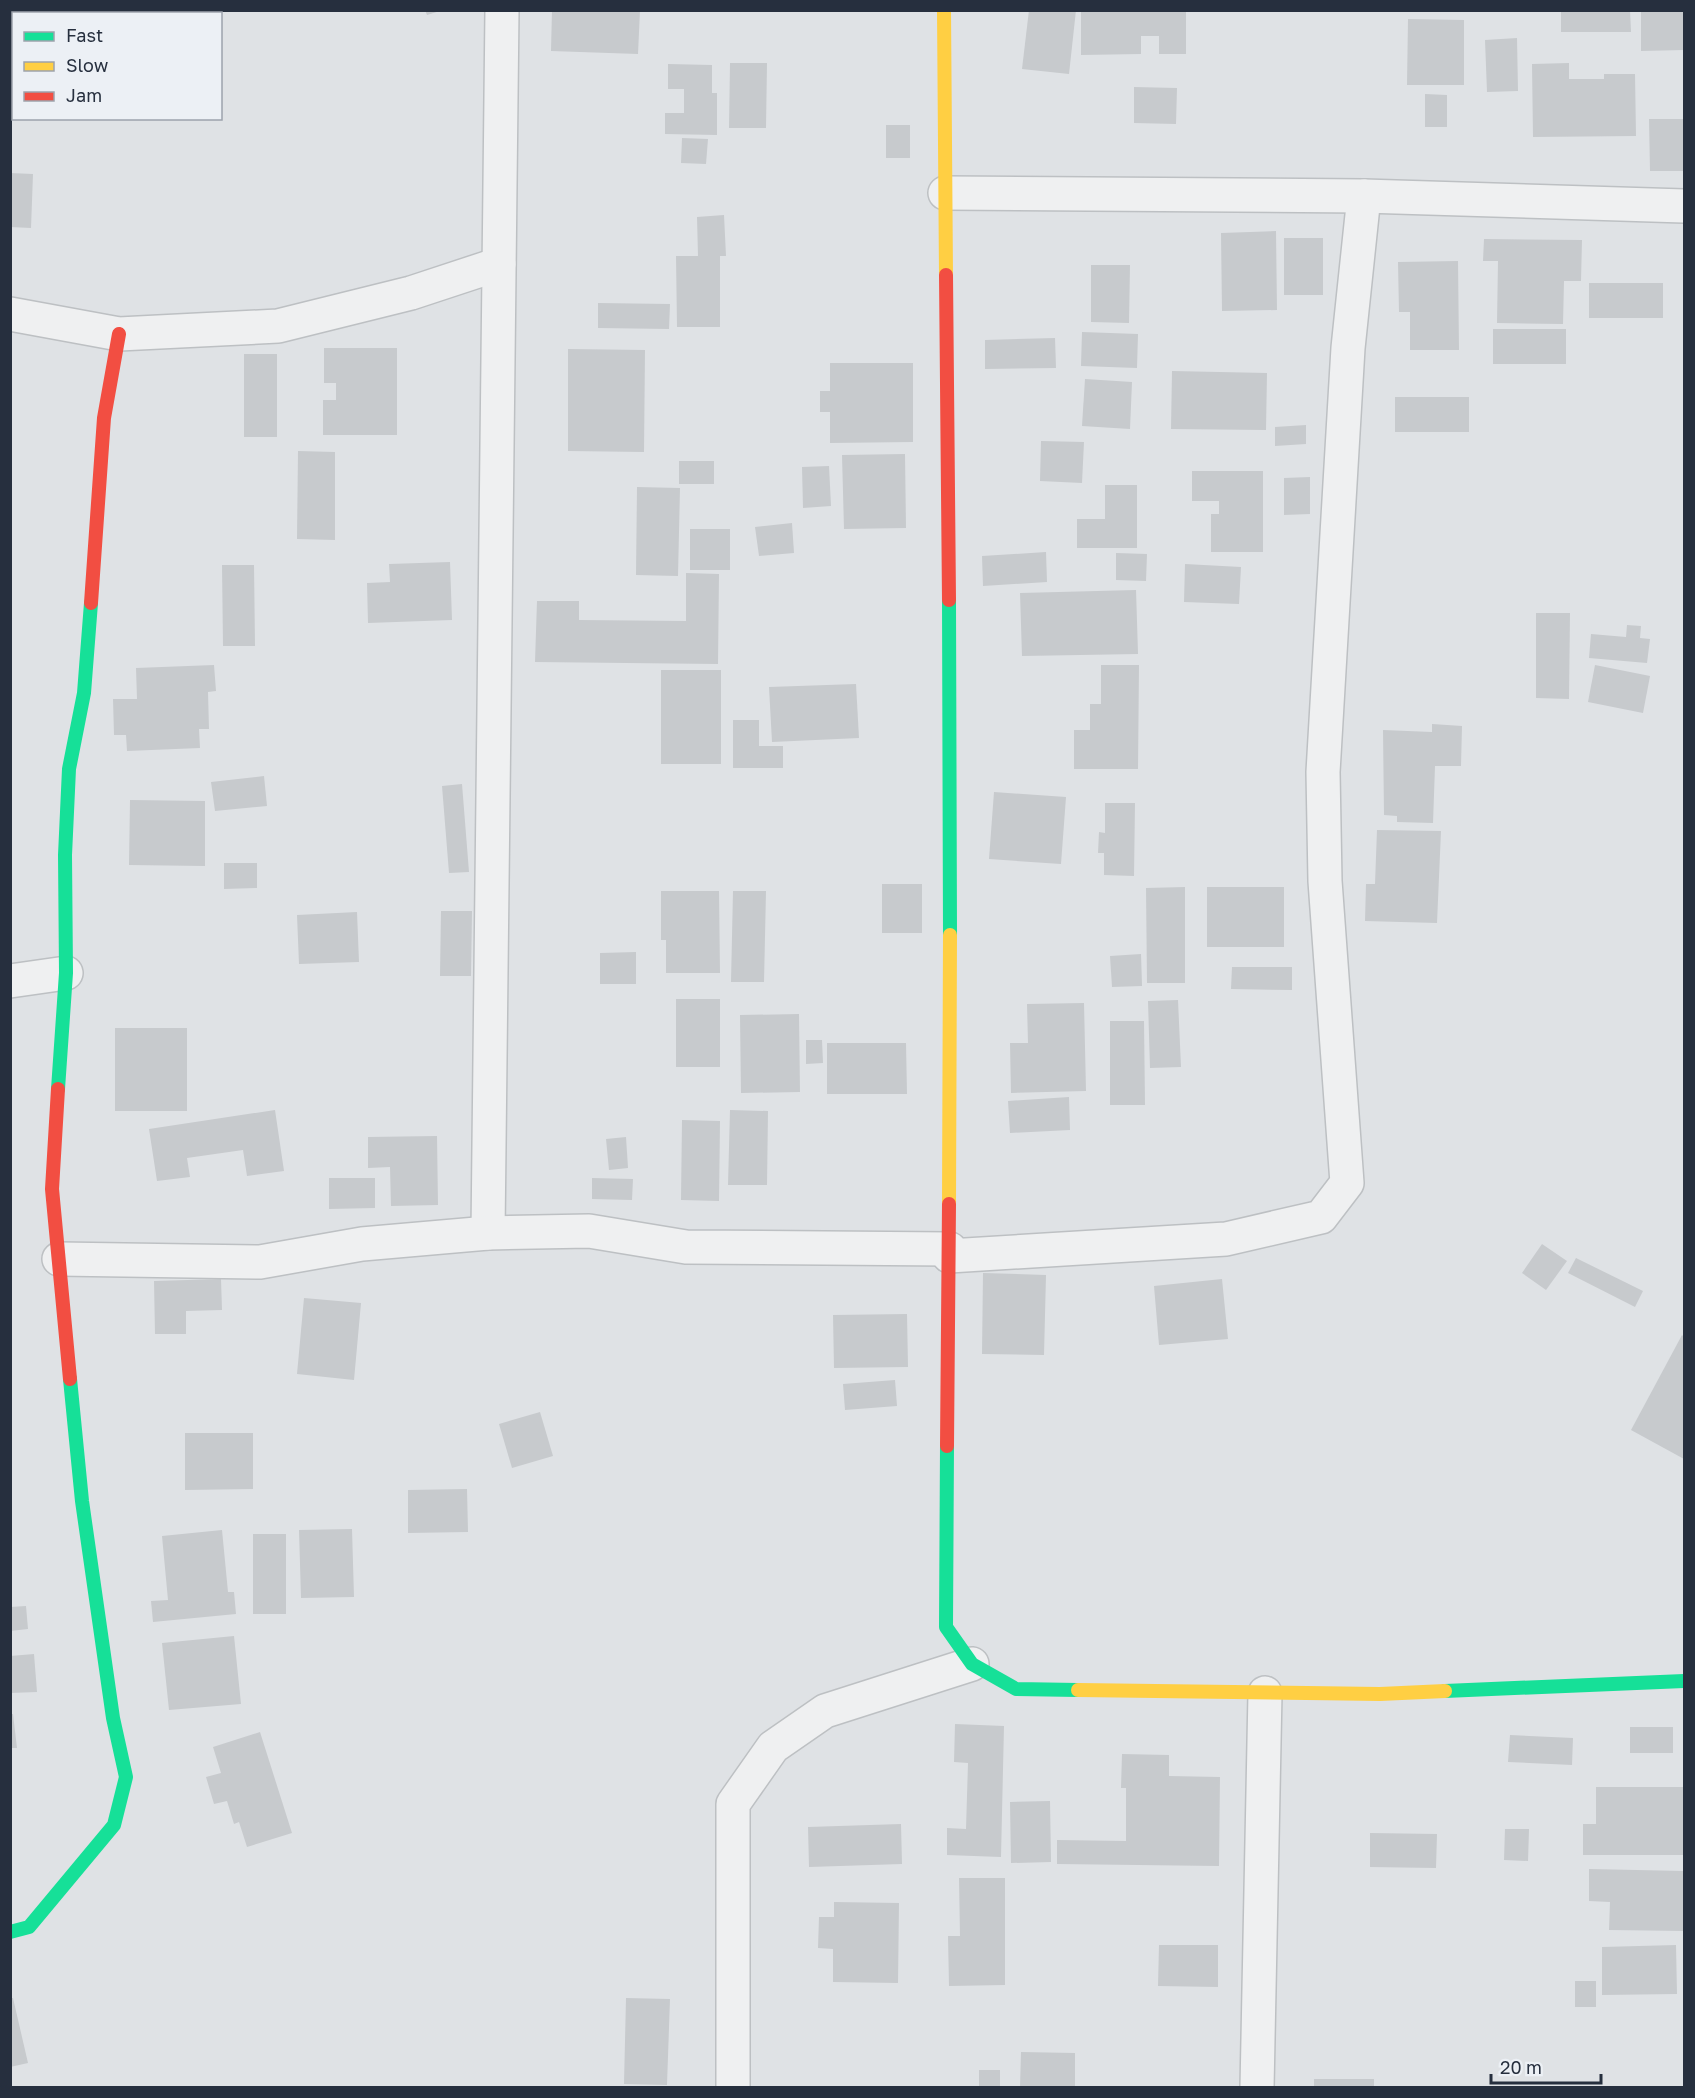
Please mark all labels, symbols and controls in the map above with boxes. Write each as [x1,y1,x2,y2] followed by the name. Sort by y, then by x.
[12,12,222,120] legend
[66,24,103,46] text: Fast
[66,54,109,76] text: Slow
[66,84,102,106] text: Jam
[1491,2047,1600,2085] scale bar
[1500,2056,1542,2078] text: 20 m

